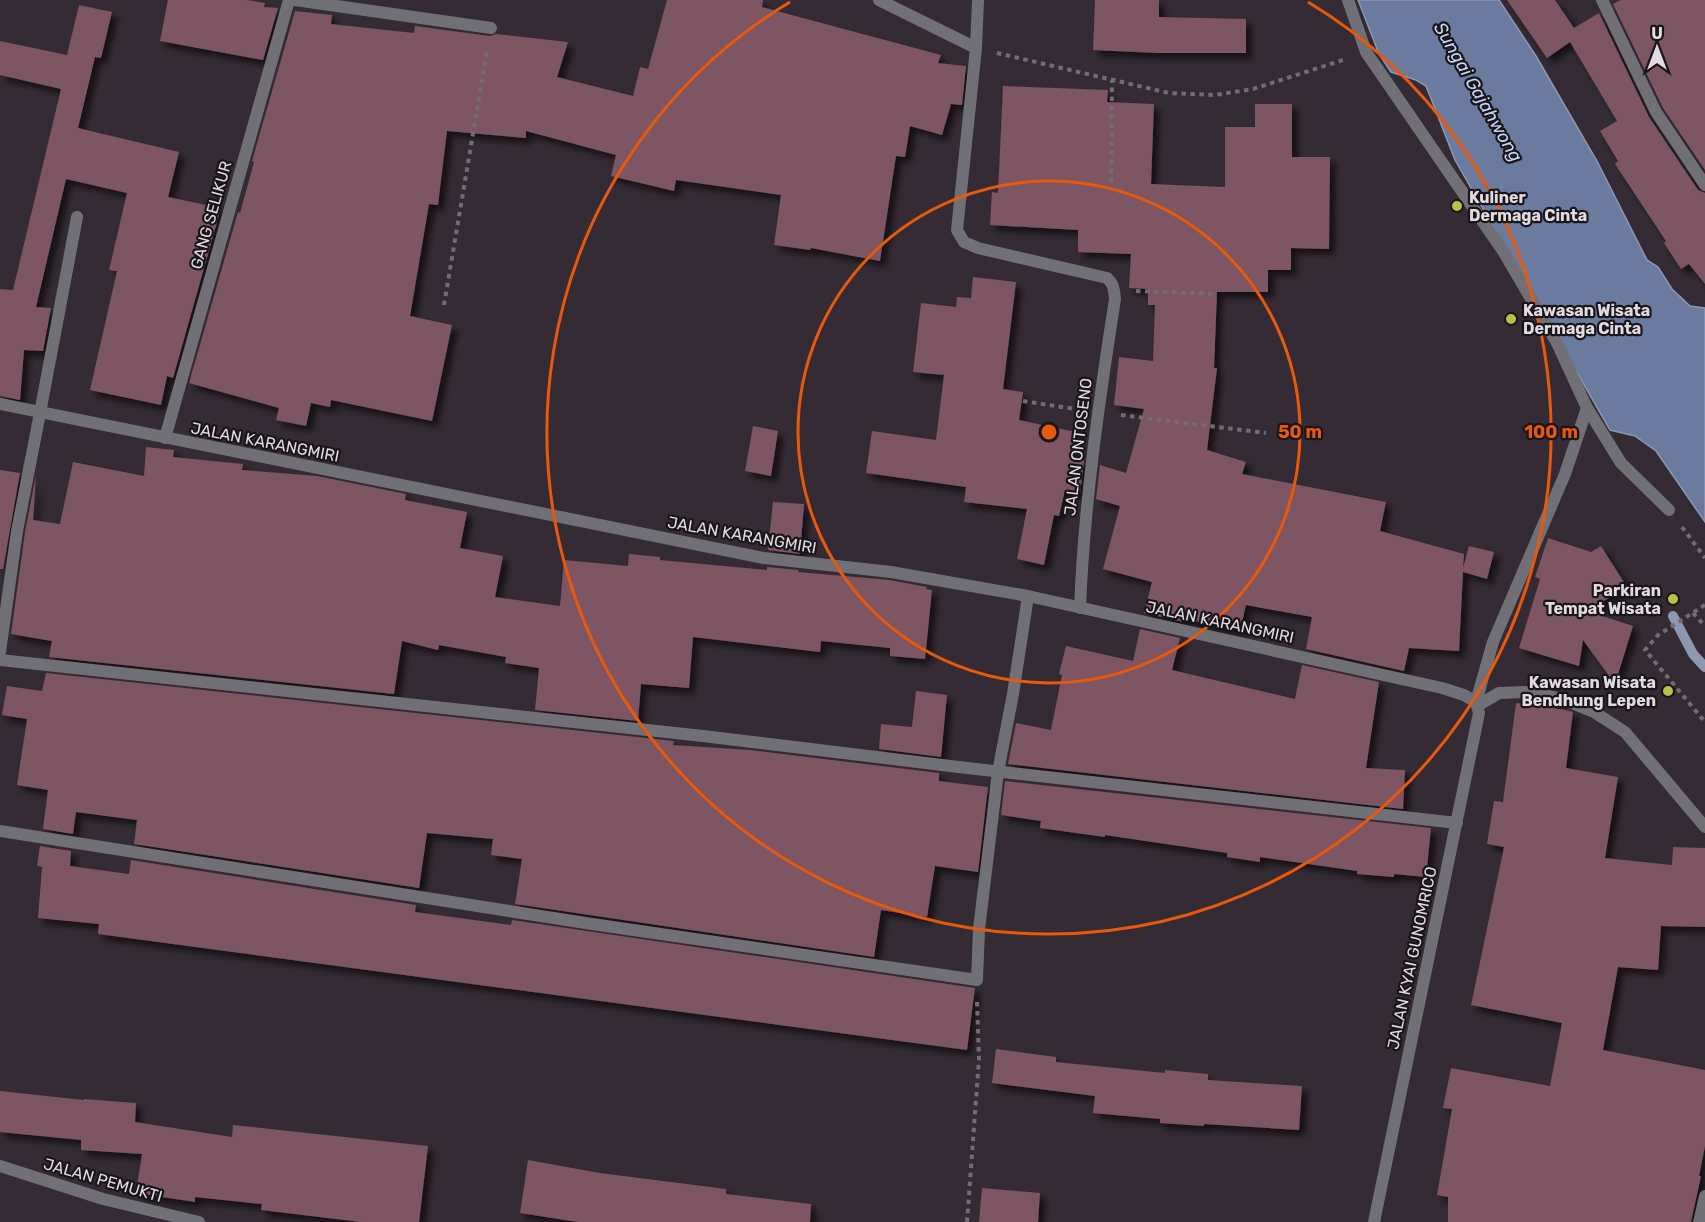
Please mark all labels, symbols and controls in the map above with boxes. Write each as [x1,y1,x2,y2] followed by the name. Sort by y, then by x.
[1429,18,1527,166] water label: Sungai Gajahwong
[1627,18,1687,78] north arrow
[1651,24,1663,43] text: U
[186,159,236,271] street label: GANG SELIKUR
[1469,188,1587,225] place label: Kuliner Dermaga Cinta
[1450,199,1464,213] marker: Kuliner Dermaga Cinta
[1523,301,1650,338] place label: Kawasan Wisata Dermaga Cinta
[1504,312,1518,326] marker: Kawasan Wisata Dermaga Cinta
[1060,377,1096,517] street label: JALAN ONTOSENO
[189,418,341,466] street label: JALAN KARANGMIRI
[1278,421,1322,443] text: 50 m
[1524,421,1578,443] text: 100 m
[1039,422,1059,442] centre of rings
[666,513,818,557] street label: JALAN KARANGMIRI
[1545,581,1661,618] place label: Parkiran Tempat Wisata
[1666,592,1680,606] marker: Parkiran Tempat Wisata
[1144,597,1296,647] street label: JALAN KARANGMIRI
[1521,673,1656,710] place label: Kawasan Wisata Bendhung Lepen
[1661,684,1675,698] marker: Kawasan Wisata Bendhung Lepen
[1383,865,1441,1051] street label: JALAN KYAI GUNOMRICO
[41,1154,165,1206] street label: JALAN PEMUKTI

